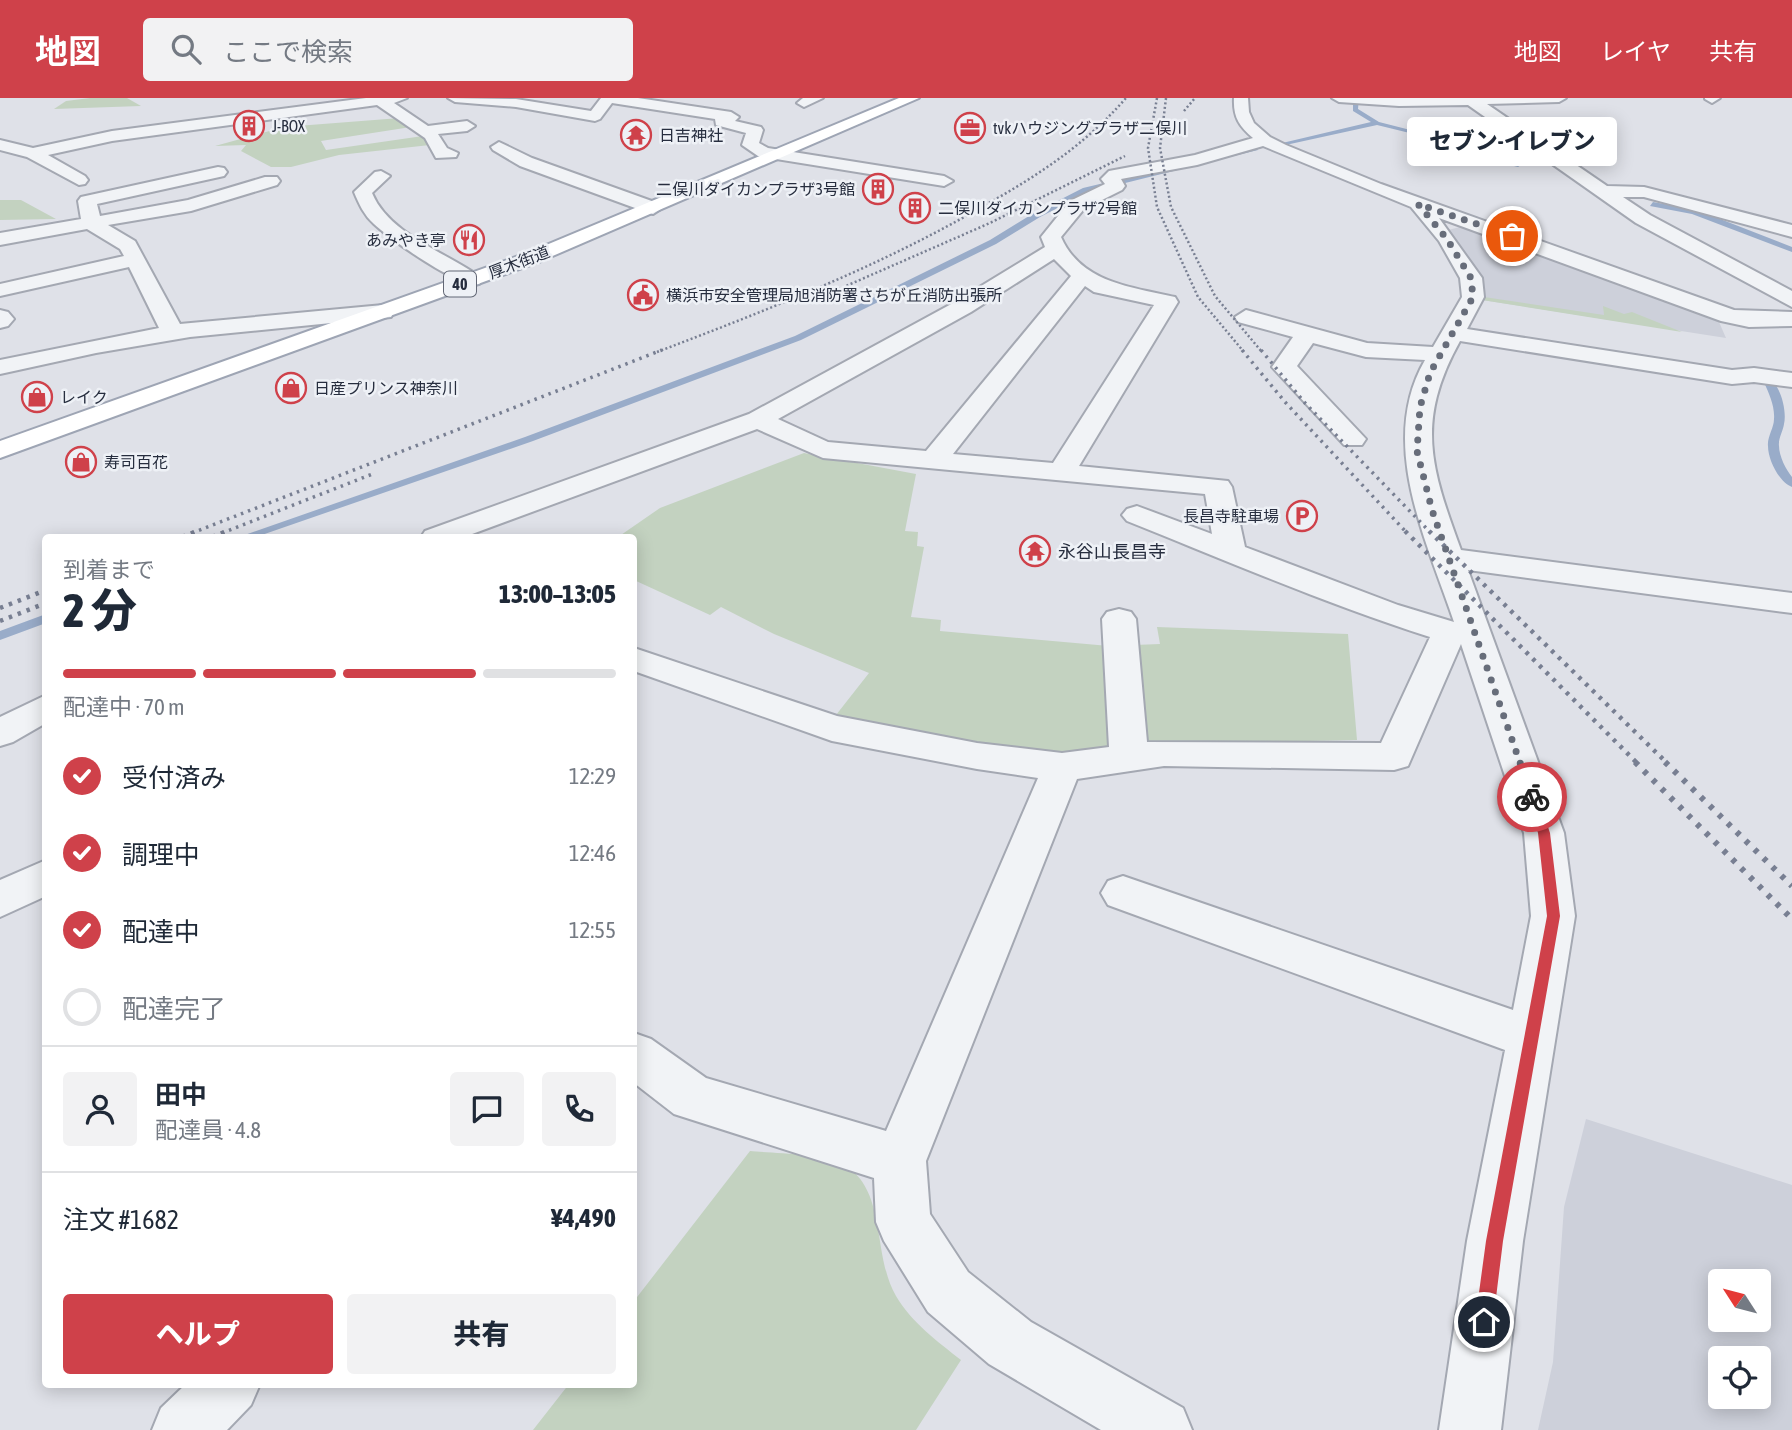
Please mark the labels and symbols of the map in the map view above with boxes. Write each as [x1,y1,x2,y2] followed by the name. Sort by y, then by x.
[232,109,266,143] building icon: J-BOX
[953,111,987,145] office icon: tvkハウジングプラザ二俣川
[272,117,306,135] place label: J-BOX
[1407,117,1617,166] callout: セブン-イレブン
[619,118,653,152] temple icon: 日吉神社
[993,119,1187,137] place label: tvkハウジングプラザ二俣川
[659,126,723,144] place label: 日吉神社
[861,172,895,206] building icon: 二俣川ダイカンプラザ3号館
[656,180,855,198] place label: 二俣川ダイカンプラザ3号館
[898,191,932,225] building icon: 二俣川ダイカンプラザ2号館
[938,199,1137,217] place label: 二俣川ダイカンプラザ2号館
[1482,206,1542,266] pin
[452,223,486,257] restaurant icon: あみやき亭
[366,231,446,249] place label: あみやき亭
[486,242,552,282] street label: 厚木街道
[444,272,476,296] road number: 40
[626,278,660,312] public building icon: 横浜市安全管理局旭消防署さちが丘消防出張所
[666,286,1002,304] place label: 横浜市安全管理局旭消防署さちが丘消防出張所
[274,371,308,405] shop icon: 日産プリンス神奈川
[314,379,458,397] place label: 日産プリンス神奈川
[20,380,54,414] shop icon: レイク
[60,388,108,406] place label: レイク
[64,445,98,479] shop icon: 寿司百花
[104,453,168,471] place label: 寿司百花
[1285,499,1319,533] parking icon: 長昌寺駐車場
[1183,507,1279,525] place label: 長昌寺駐車場
[1018,534,1052,568] temple icon: 永谷山長昌寺
[1058,541,1166,562] place label: 永谷山長昌寺
[1497,762,1567,832] courier
[1708,1269,1771,1332] north arrow
[1454,1292,1514,1352] pin

